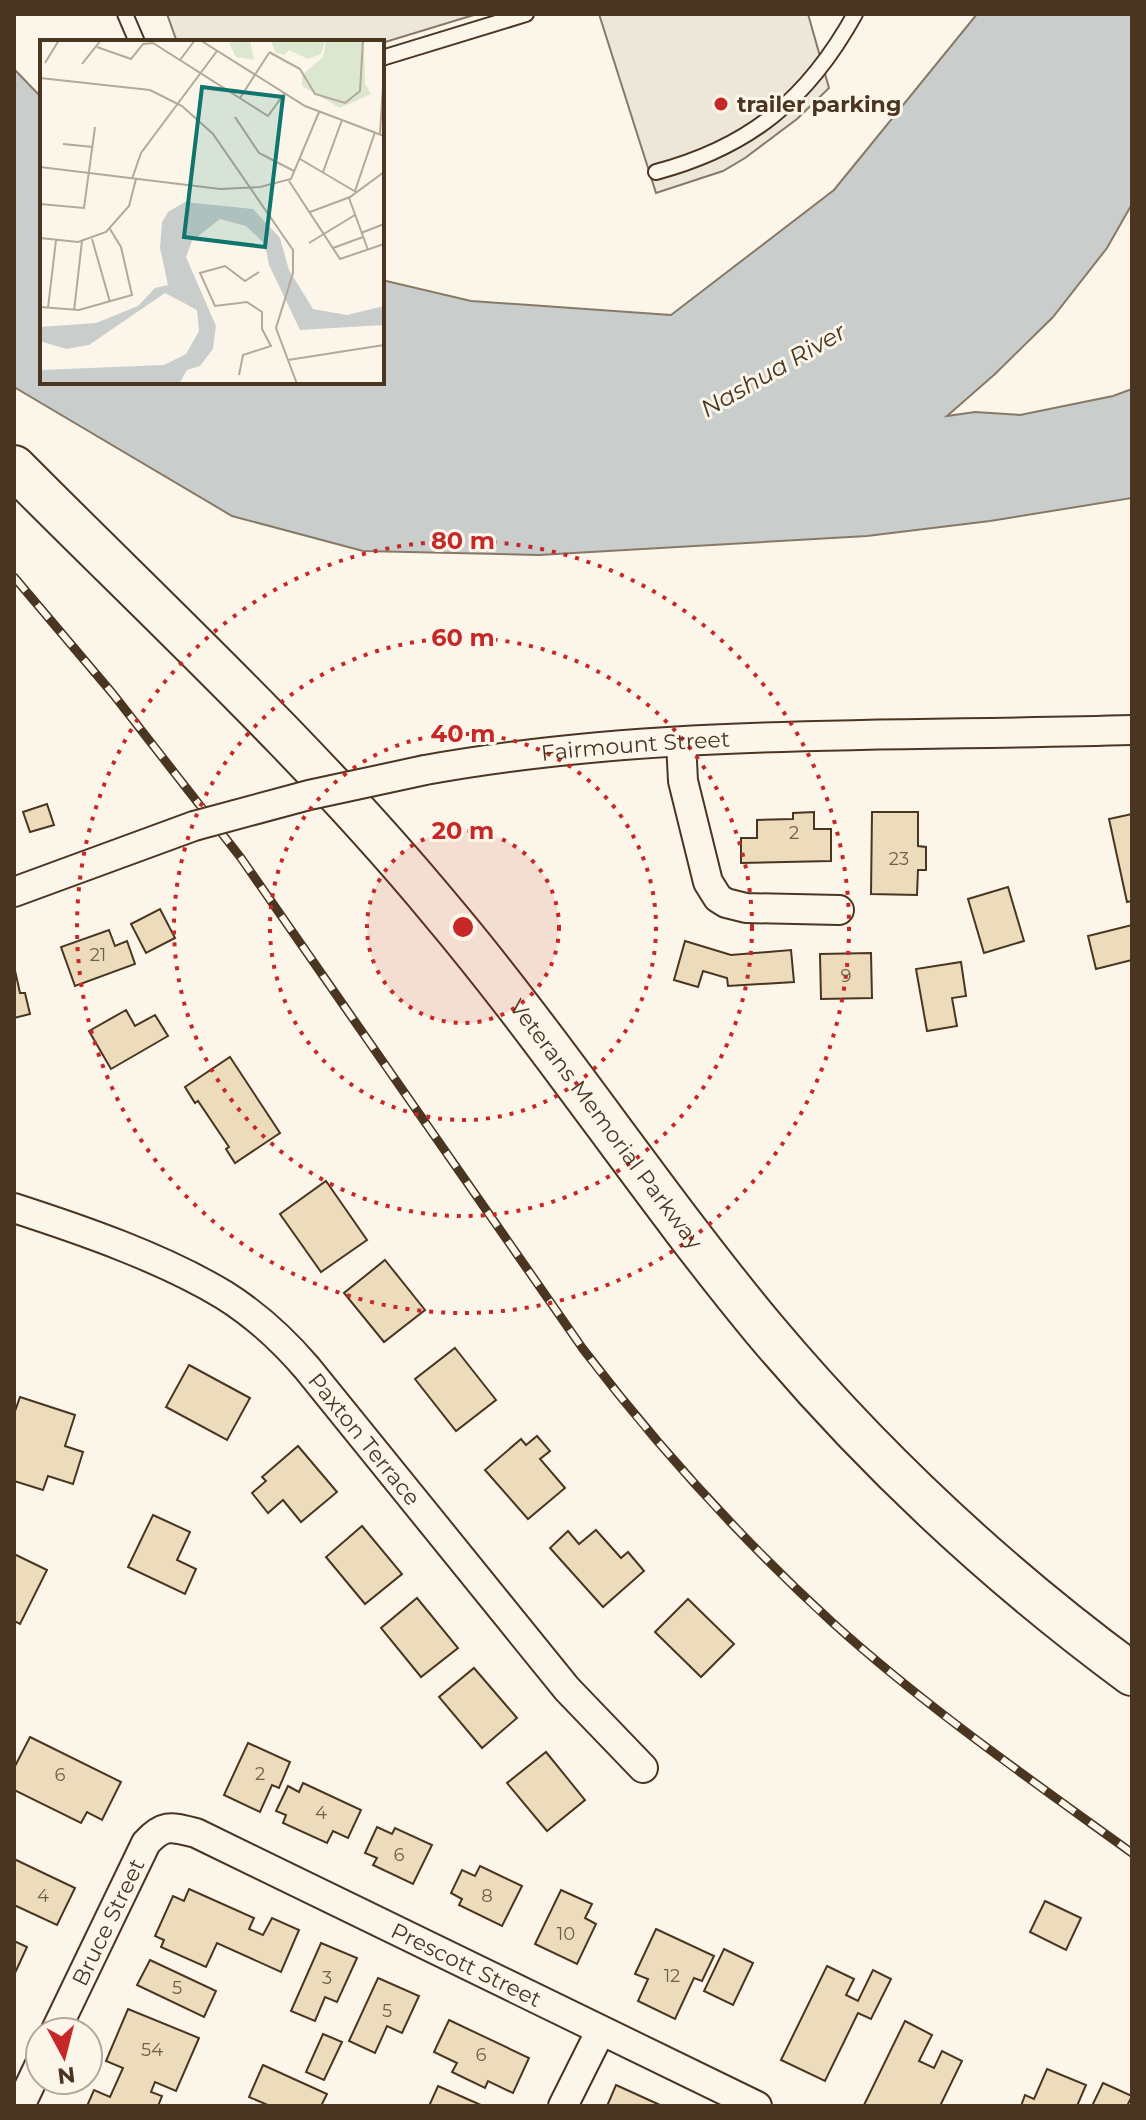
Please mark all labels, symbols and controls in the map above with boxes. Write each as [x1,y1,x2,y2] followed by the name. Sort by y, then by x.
[40,40,384,384] inset map
[737,91,901,118] place label: trailer parking
[712,95,730,113] marker: trailer parking
[695,316,852,423] water label: Nashua River
[431,526,495,555] text: 80 m
[431,623,495,652] text: 60 m
[431,719,495,748] text: 40 m
[540,725,730,766] street label: Fairmount Street
[432,816,494,845] text: 20 m
[789,822,799,844] house number: 2
[889,848,909,870] house number: 23
[449,913,477,941] centre of rings
[90,944,106,966] house number: 21
[841,965,852,987] house number: 9
[504,994,709,1254] street label: Veterans Memorial Parkway
[303,1367,426,1511] street label: Paxton Terrace
[255,1763,265,1785] house number: 2
[55,1764,66,1786] house number: 6
[315,1802,327,1824] house number: 4
[394,1844,405,1866] house number: 6
[66,1854,150,1990] street label: Bruce Street
[37,1885,49,1907] house number: 4
[481,1885,493,1907] house number: 8
[387,1917,546,2013] street label: Prescott Street
[557,1923,575,1945] house number: 10
[664,1965,680,1987] house number: 12
[322,1967,332,1989] house number: 3
[172,1977,182,1999] house number: 5
[382,2000,392,2022] house number: 5
[24,2016,104,2096] north arrow
[141,2039,163,2061] house number: 54
[476,2044,487,2066] house number: 6
[56,2061,77,2090] text: N

